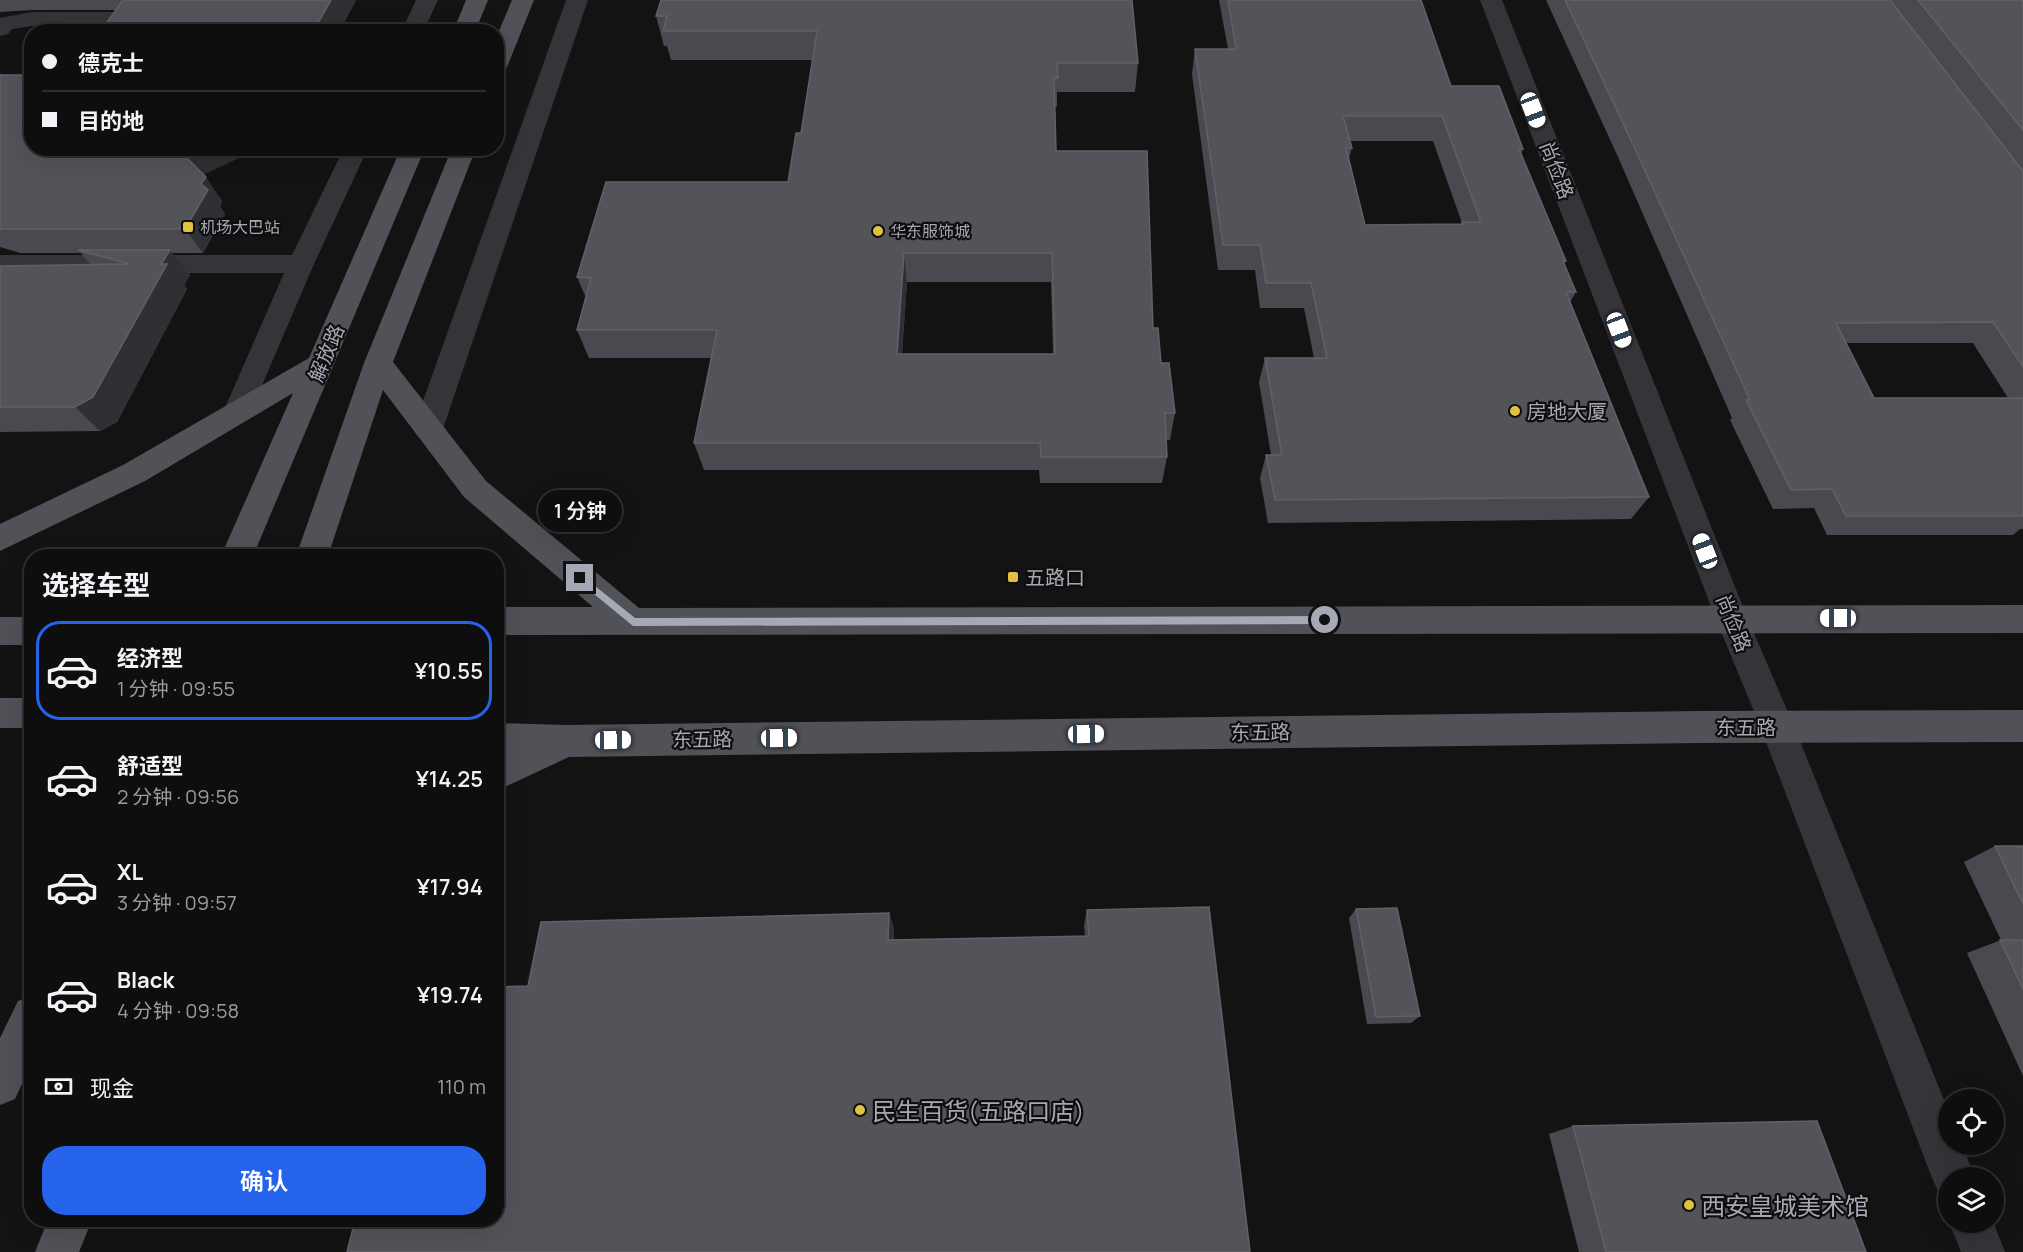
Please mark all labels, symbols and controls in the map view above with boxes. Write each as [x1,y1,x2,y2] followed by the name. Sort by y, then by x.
[78,48,144,78] text: 德克士
[1518,90,1548,130] car
[78,106,144,136] text: 目的地
[1534,137,1580,203] street label: 尚俭路
[200,216,280,238] place label: 机场大巴站
[181,220,195,234] marker: 机场大巴站
[890,220,970,242] place label: 华东服饰城
[871,224,885,238] marker: 华东服饰城
[1604,310,1634,350] car
[302,320,350,386] street label: 解放路
[1527,398,1607,425] place label: 房地大厦
[1508,404,1522,418] marker: 房地大厦
[538,491,622,533] callout: 1 分钟
[554,497,606,524] text: 1 分钟
[1690,531,1720,571] car
[566,564,593,591] route end
[1025,564,1085,591] place label: 五路口
[42,566,150,603] text: 选择车型
[1006,570,1020,584] marker: 五路口
[1710,590,1758,656] street label: 尚俭路
[1311,606,1338,633] route start
[1820,609,1856,627] car
[117,643,183,673] text: 经济型
[45,644,99,698] icon: car
[415,656,483,686] text: ¥10.55
[117,675,235,702] text: 1 分钟 · 09:55
[1716,714,1776,741] street label: 东五路
[1230,718,1290,746] street label: 东五路
[672,725,732,753] street label: 东五路
[1068,725,1104,743] car
[761,729,797,747] car
[595,731,631,749] car
[117,751,183,781] text: 舒适型
[45,752,99,806] icon: car
[416,764,483,794] text: ¥14.25
[117,783,239,810] text: 2 分钟 · 09:56
[117,857,143,887] text: XL
[45,860,99,914] icon: car
[417,872,483,902] text: ¥17.94
[117,889,237,916] text: 3 分钟 · 09:57
[117,965,174,995] text: Black
[45,968,99,1022] icon: car
[417,980,483,1010] text: ¥19.74
[117,997,239,1024] text: 4 分钟 · 09:58
[42,1070,75,1103] icon: cash
[90,1073,134,1103] text: 现金
[437,1073,486,1100] text: 110 m
[1938,1089,2004,1233] map controls
[1938,1089,2004,1155] button: locate
[872,1094,1084,1127] place label: 民生百货(五路口店)
[853,1103,867,1117] marker: 民生百货(五路口店)
[42,1146,486,1215] button: 确认
[1938,1167,2004,1233] button: layers
[1701,1189,1869,1222] place label: 西安皇城美术馆
[1682,1198,1696,1212] marker: 西安皇城美术馆

